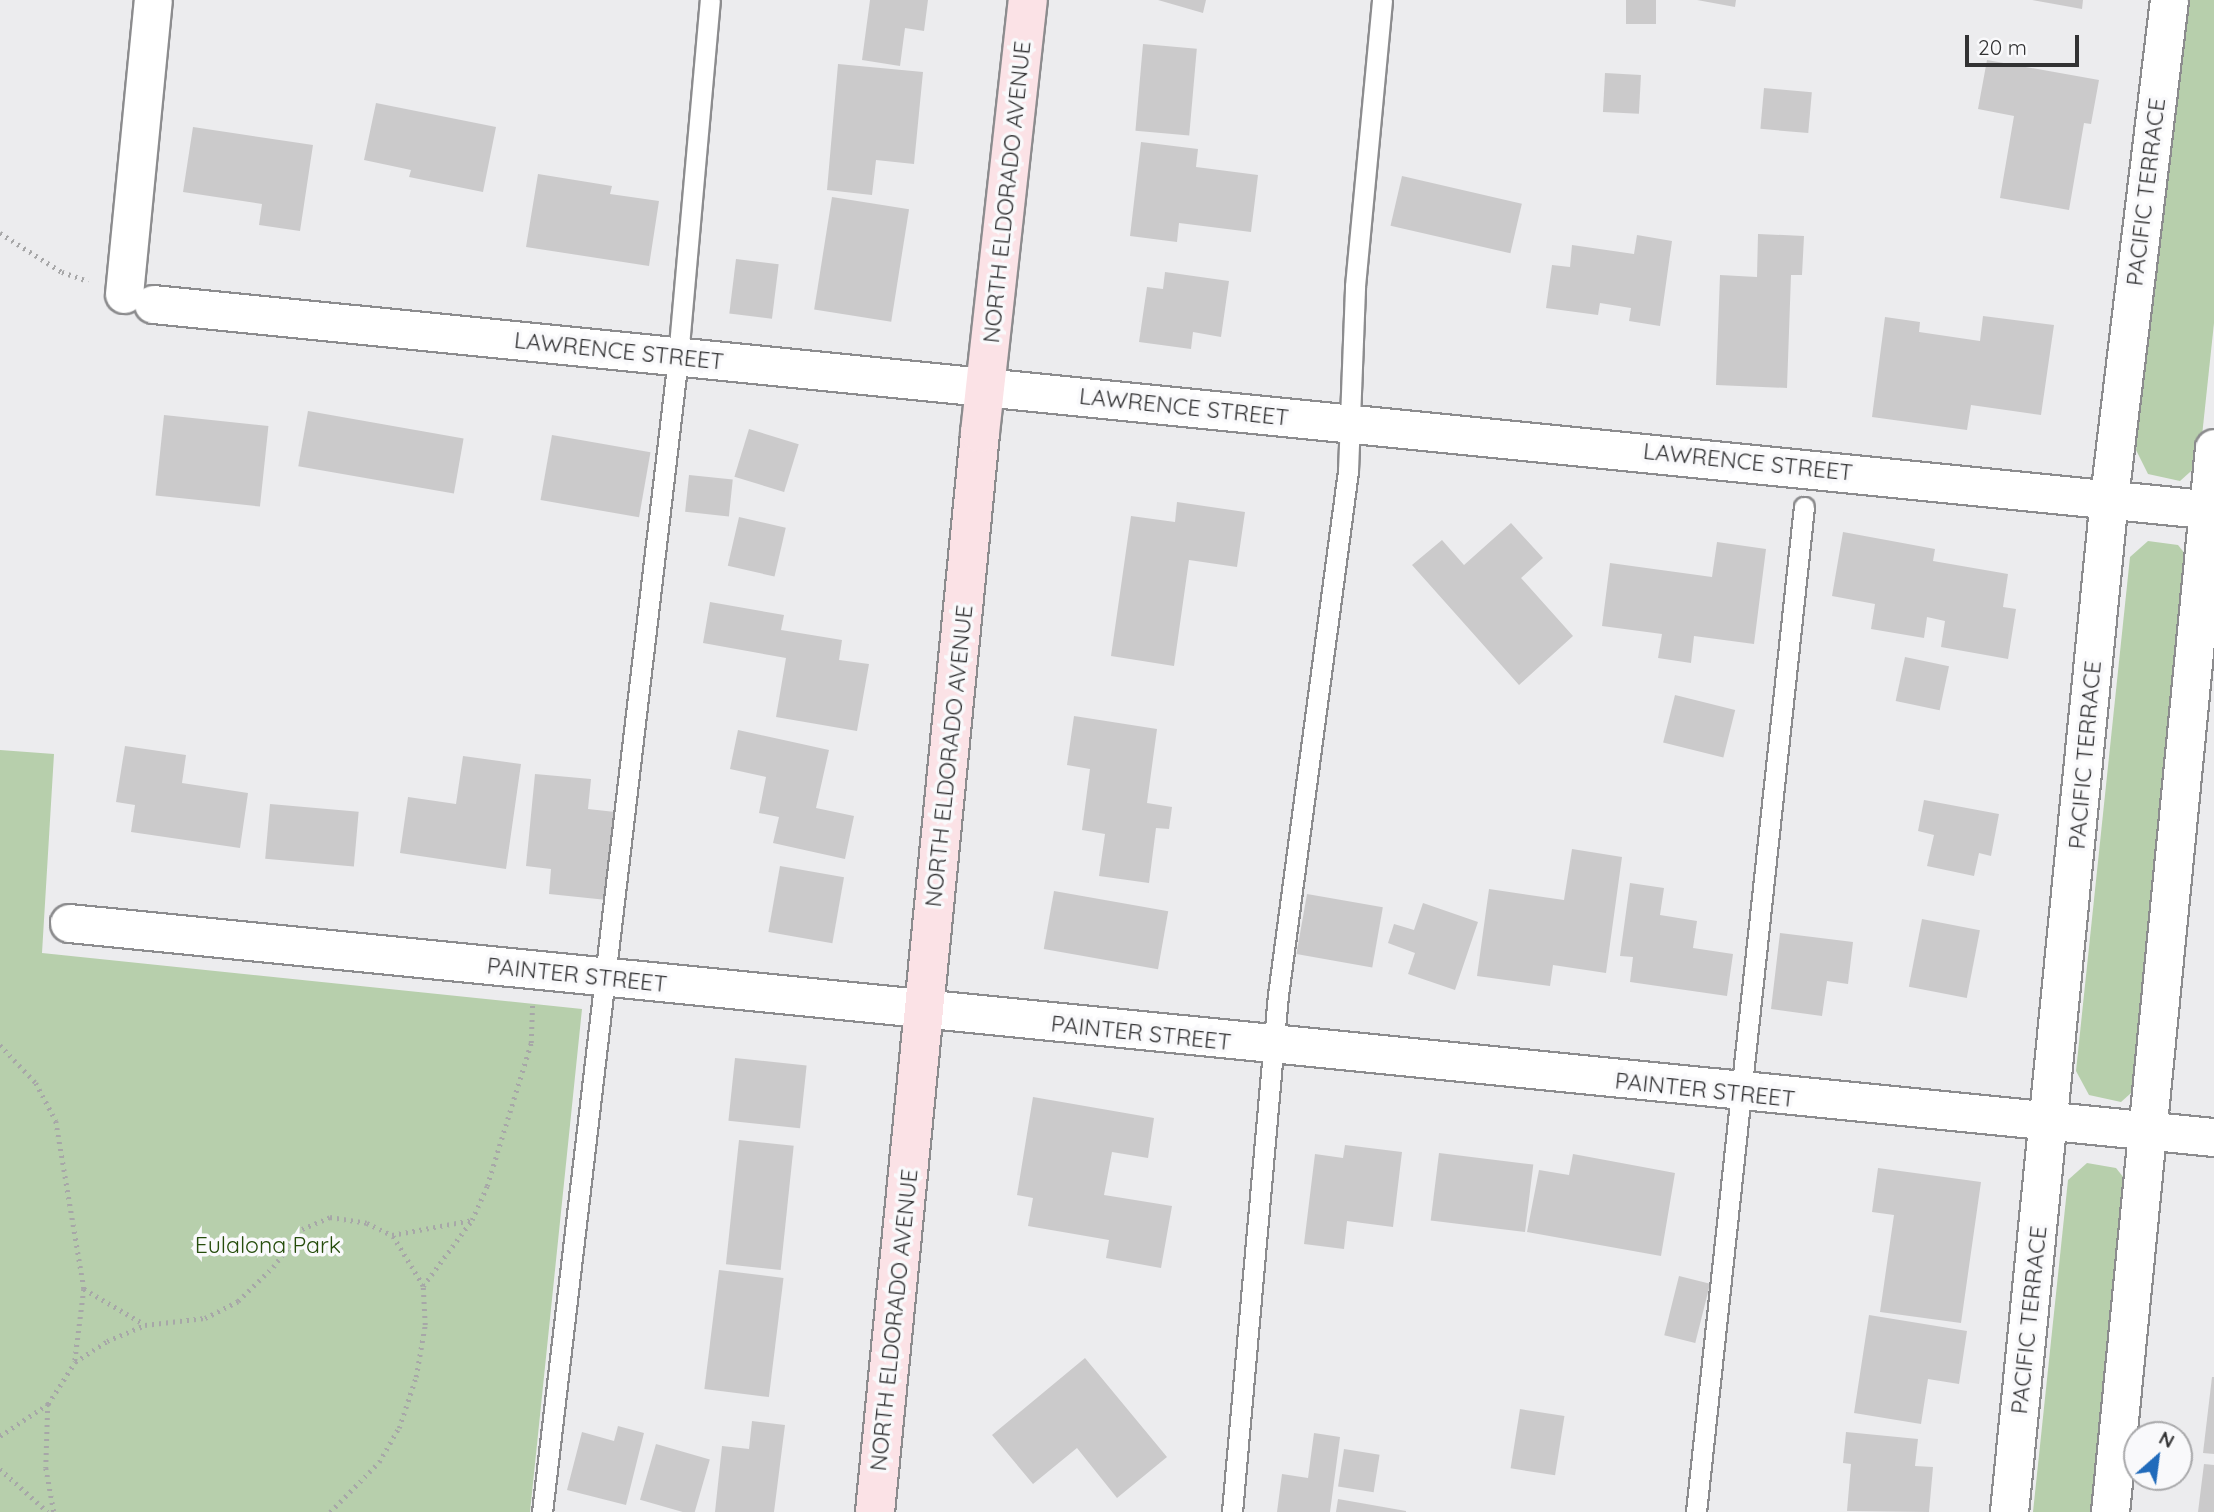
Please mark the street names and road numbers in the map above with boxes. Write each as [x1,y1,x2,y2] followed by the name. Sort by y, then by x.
[977,40,1037,344] street label: NORTH ELDORADO AVENUE
[2121,97,2171,287] street label: PACIFIC TERRACE
[513,326,725,376] street label: LAWRENCE STREET
[1078,382,1290,432] street label: LAWRENCE STREET
[1642,437,1854,487] street label: LAWRENCE STREET
[919,604,979,908] street label: NORTH ELDORADO AVENUE
[2063,660,2107,850] street label: PACIFIC TERRACE
[486,952,668,998] street label: PAINTER STREET
[1050,1010,1232,1056] street label: PAINTER STREET
[1614,1067,1796,1113] street label: PAINTER STREET
[864,1168,924,1472] street label: NORTH ELDORADO AVENUE
[2005,1225,2053,1415] street label: PACIFIC TERRACE

